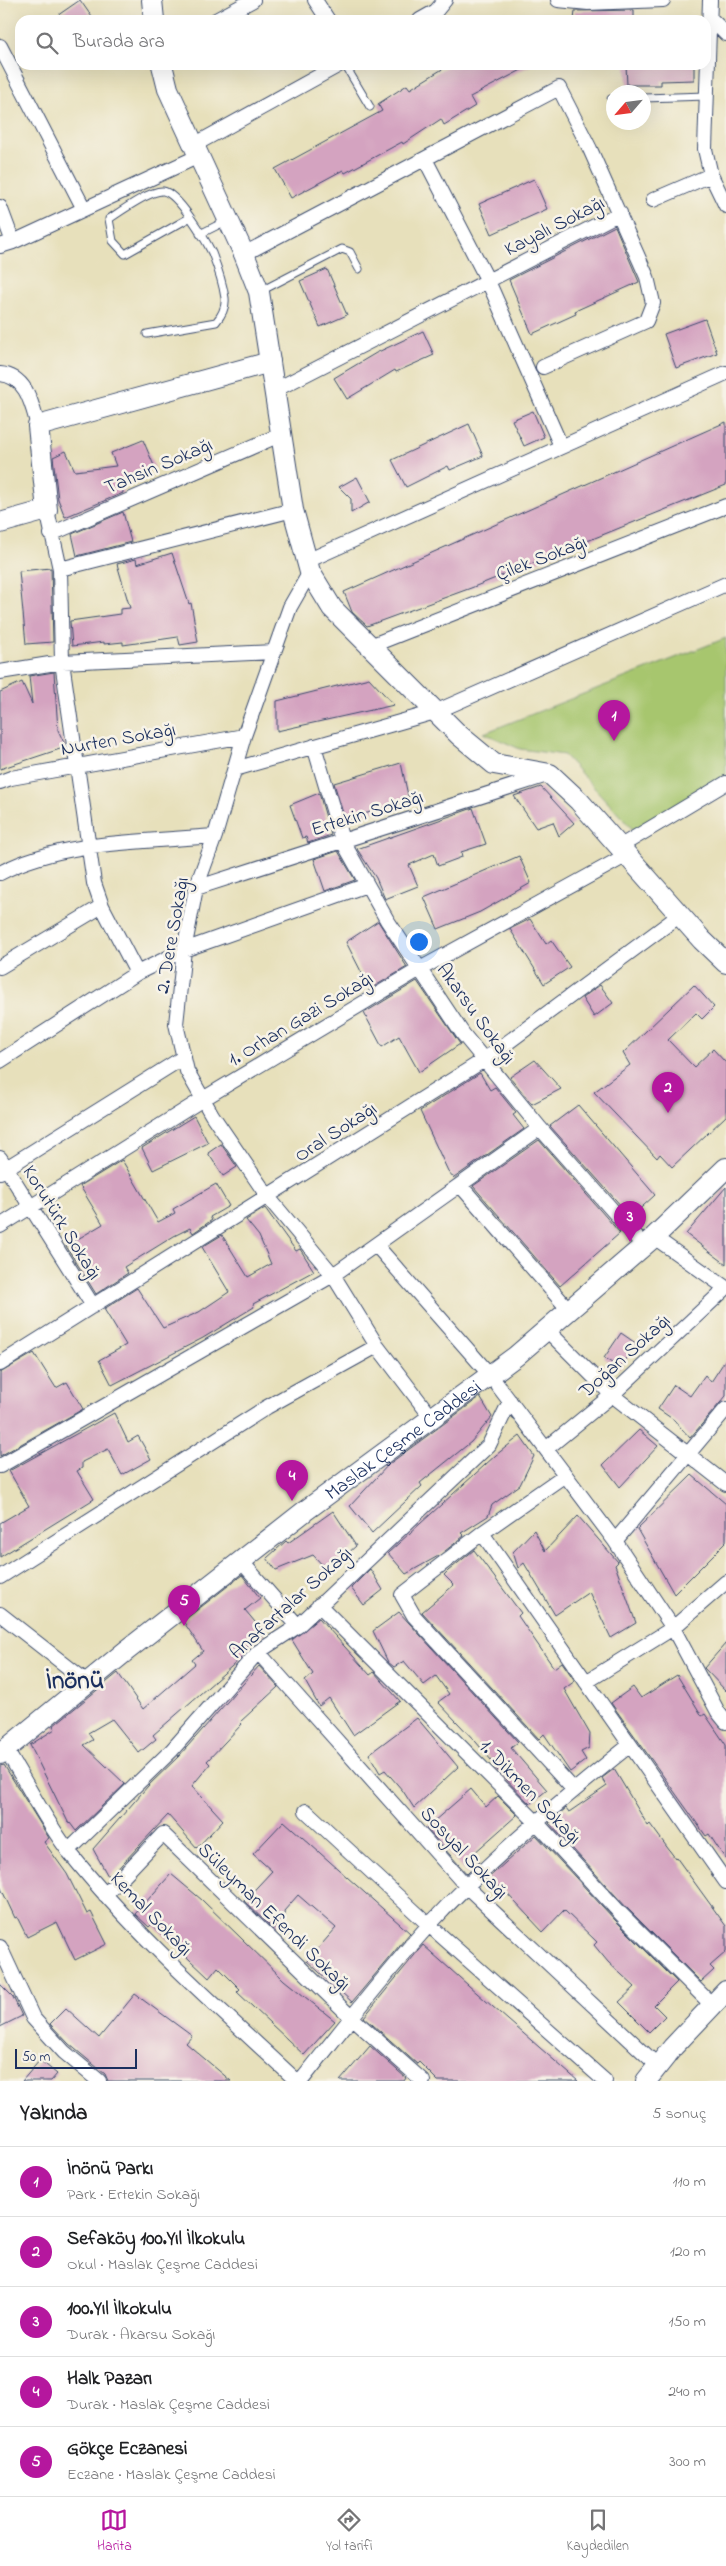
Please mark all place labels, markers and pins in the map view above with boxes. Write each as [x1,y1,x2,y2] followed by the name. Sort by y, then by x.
[598,700,630,741] pin: 1
[652,1072,684,1113] pin: 2
[614,1201,646,1242] pin: 3
[276,1460,308,1501] pin: 4
[168,1585,200,1626] pin: 5

